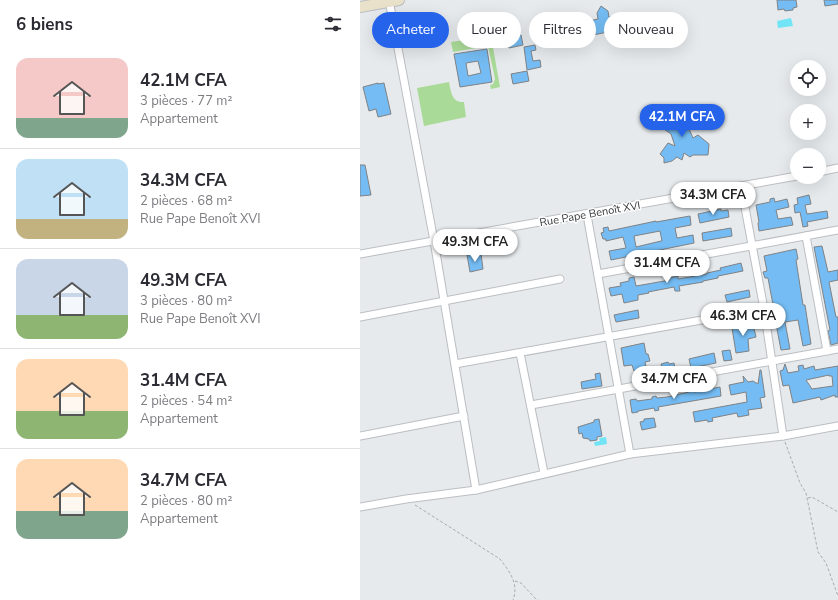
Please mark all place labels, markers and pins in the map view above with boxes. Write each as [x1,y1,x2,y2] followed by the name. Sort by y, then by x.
[636,104,728,138] pin: 42.1M CFA
[667,182,759,216] pin: 34.3M CFA
[429,229,521,263] pin: 49.3M CFA
[621,250,713,284] pin: 31.4M CFA
[697,303,789,337] pin: 46.3M CFA
[628,366,720,400] pin: 34.7M CFA

